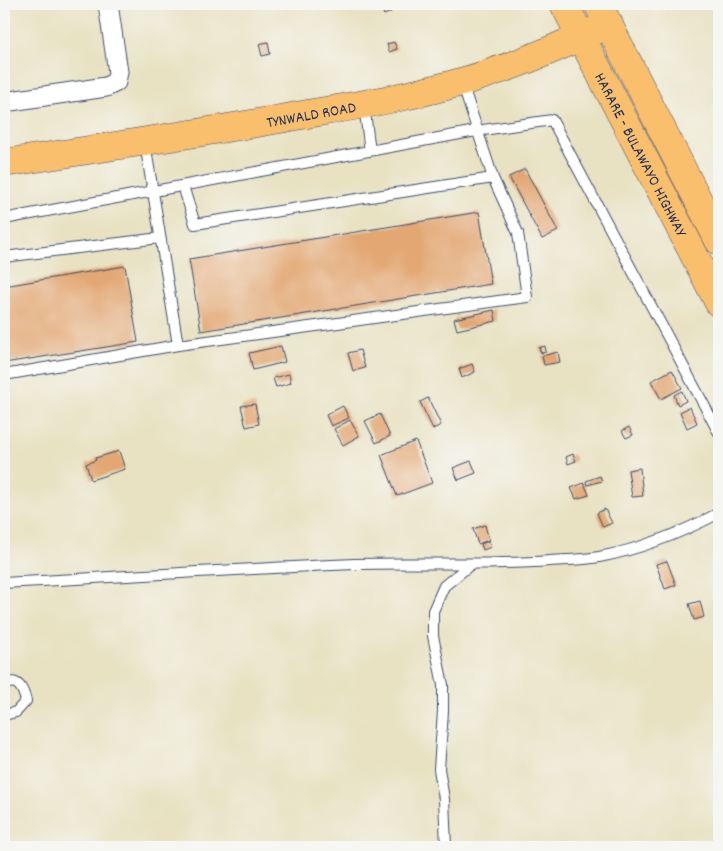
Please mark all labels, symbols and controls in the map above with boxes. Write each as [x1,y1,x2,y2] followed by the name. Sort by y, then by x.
[587,69,692,242] street label: HARARE - BULAWAYO HIGHWAY
[265,97,358,135] street label: TYNWALD ROAD

